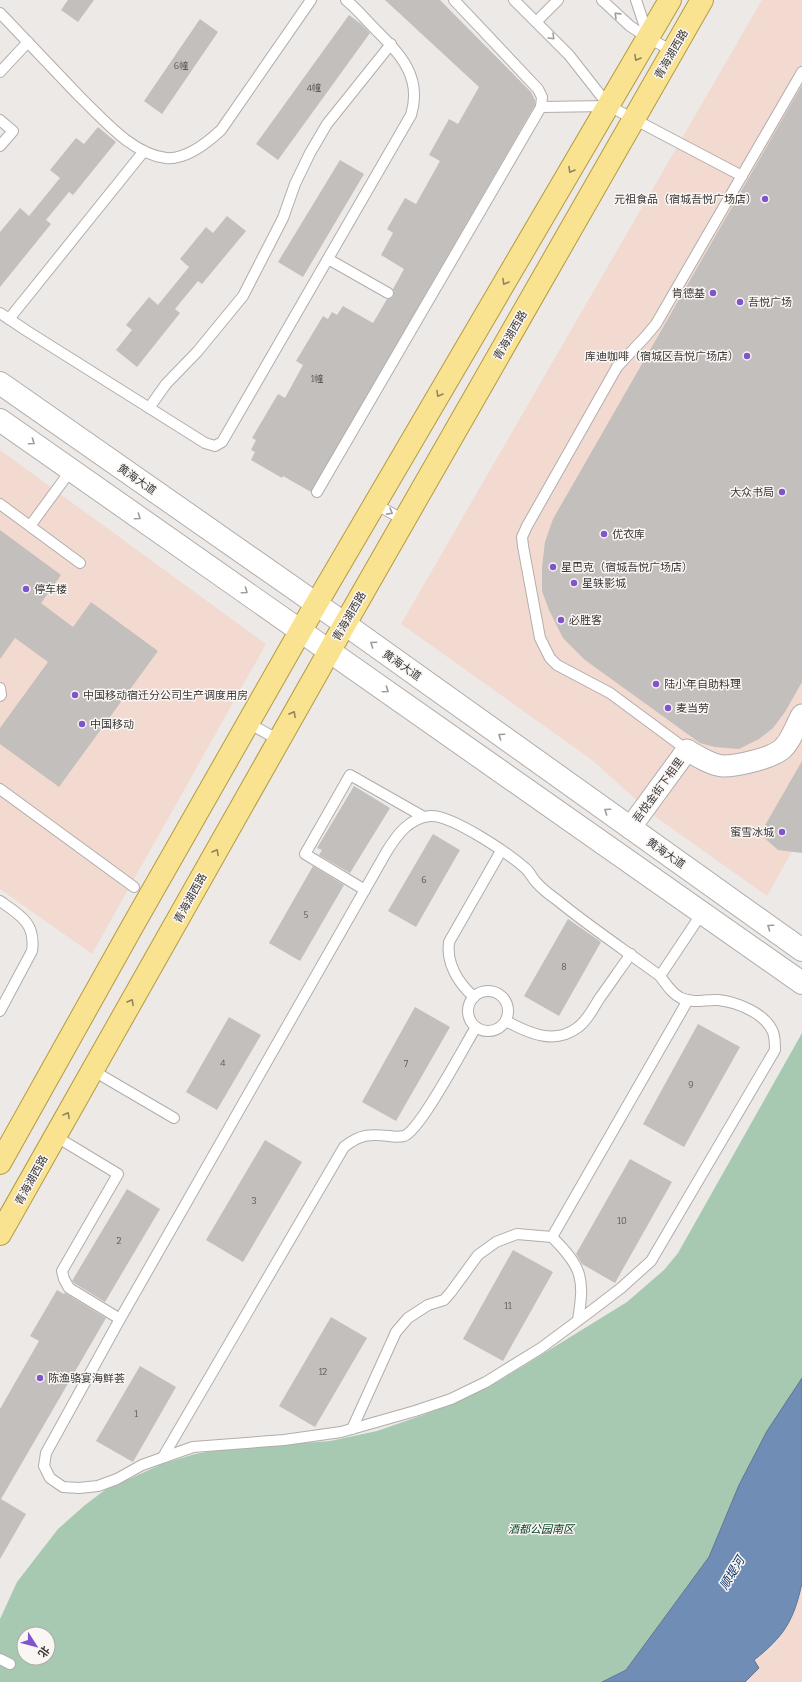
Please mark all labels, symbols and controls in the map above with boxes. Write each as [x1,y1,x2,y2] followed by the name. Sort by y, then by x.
[614,12,622,20] one-way arrow
[652,27,691,81] street label: 青海湖西路
[547,33,555,40] one-way arrow
[634,54,642,61] one-way arrow
[174,60,188,71] house number: 6幢
[307,82,321,93] house number: 4幢
[569,166,576,173] one-way arrow
[614,193,757,206] place label: 元祖食品（宿城吾悦广场店）
[760,194,770,204] marker: 元祖食品（宿城吾悦广场店）
[503,278,510,285] one-way arrow
[672,287,705,300] place label: 肯德基
[708,288,718,298] marker: 肯德基
[748,296,792,309] place label: 吾悦广场
[735,297,745,307] marker: 吾悦广场
[491,308,530,362] street label: 青海湖西路
[585,350,739,363] place label: 库迪咖啡（宿城区吾悦广场店）
[742,351,752,361] marker: 库迪咖啡（宿城区吾悦广场店）
[311,373,323,384] house number: 1幢
[437,390,444,398] one-way arrow
[28,437,35,445] one-way arrow
[115,461,158,497] street label: 黄海大道
[730,486,774,499] place label: 大众书局
[777,487,787,497] marker: 大众书局
[386,507,393,514] one-way arrow
[134,512,141,519] one-way arrow
[612,528,645,541] place label: 优衣库
[599,529,609,539] marker: 优衣库
[561,561,693,574] place label: 星巴克（宿城吾悦广场店）
[548,562,558,572] marker: 星巴克（宿城吾悦广场店）
[582,577,626,590] place label: 星轶影城
[569,578,579,588] marker: 星轶影城
[34,583,67,596] place label: 停车楼
[21,584,31,594] marker: 停车楼
[241,586,248,594] one-way arrow
[330,589,369,643] street label: 青海湖西路
[569,614,602,627] place label: 必胜客
[556,615,566,625] marker: 必胜客
[370,642,377,649] one-way arrow
[380,647,423,683] street label: 黄海大道
[664,678,741,691] place label: 陆小年自助料理
[651,679,661,689] marker: 陆小年自助料理
[381,685,388,692] one-way arrow
[83,689,248,702] place label: 中国移动宿迁分公司生产调度用房
[70,690,80,700] marker: 中国移动宿迁分公司生产调度用房
[676,702,709,715] place label: 麦当劳
[663,703,673,713] marker: 麦当劳
[289,711,296,719] one-way arrow
[90,718,134,731] place label: 中国移动
[77,719,87,729] marker: 中国移动
[499,734,506,741] one-way arrow
[631,755,686,825] street label: 吾悦金街下相里
[605,809,612,816] one-way arrow
[730,826,774,839] place label: 蜜雪冰城
[777,827,787,837] marker: 蜜雪冰城
[644,835,687,871] street label: 黄海大道
[211,849,218,856] one-way arrow
[171,871,209,925] street label: 青海湖西路
[421,875,427,885] house number: 6
[304,910,309,920] house number: 5
[768,925,775,932] one-way arrow
[561,962,567,972] house number: 8
[127,999,134,1006] one-way arrow
[220,1058,226,1068] house number: 4
[404,1059,409,1069] house number: 7
[688,1080,694,1090] house number: 9
[63,1112,70,1119] one-way arrow
[12,1153,50,1207] street label: 青海湖西路
[251,1196,257,1206] house number: 3
[617,1216,627,1226] house number: 10
[117,1236,122,1246] house number: 2
[504,1301,512,1311] house number: 11
[319,1367,327,1377] house number: 12
[48,1372,125,1385] place label: 陈渔骆宴海鲜荟
[35,1373,45,1383] marker: 陈渔骆宴海鲜荟
[134,1409,138,1419] house number: 1
[508,1523,576,1536] park label: 酒都公园南区
[717,1552,748,1592] water label: 顺堤河
[16,1626,56,1666] north arrow
[35,1643,52,1660] text: 北

